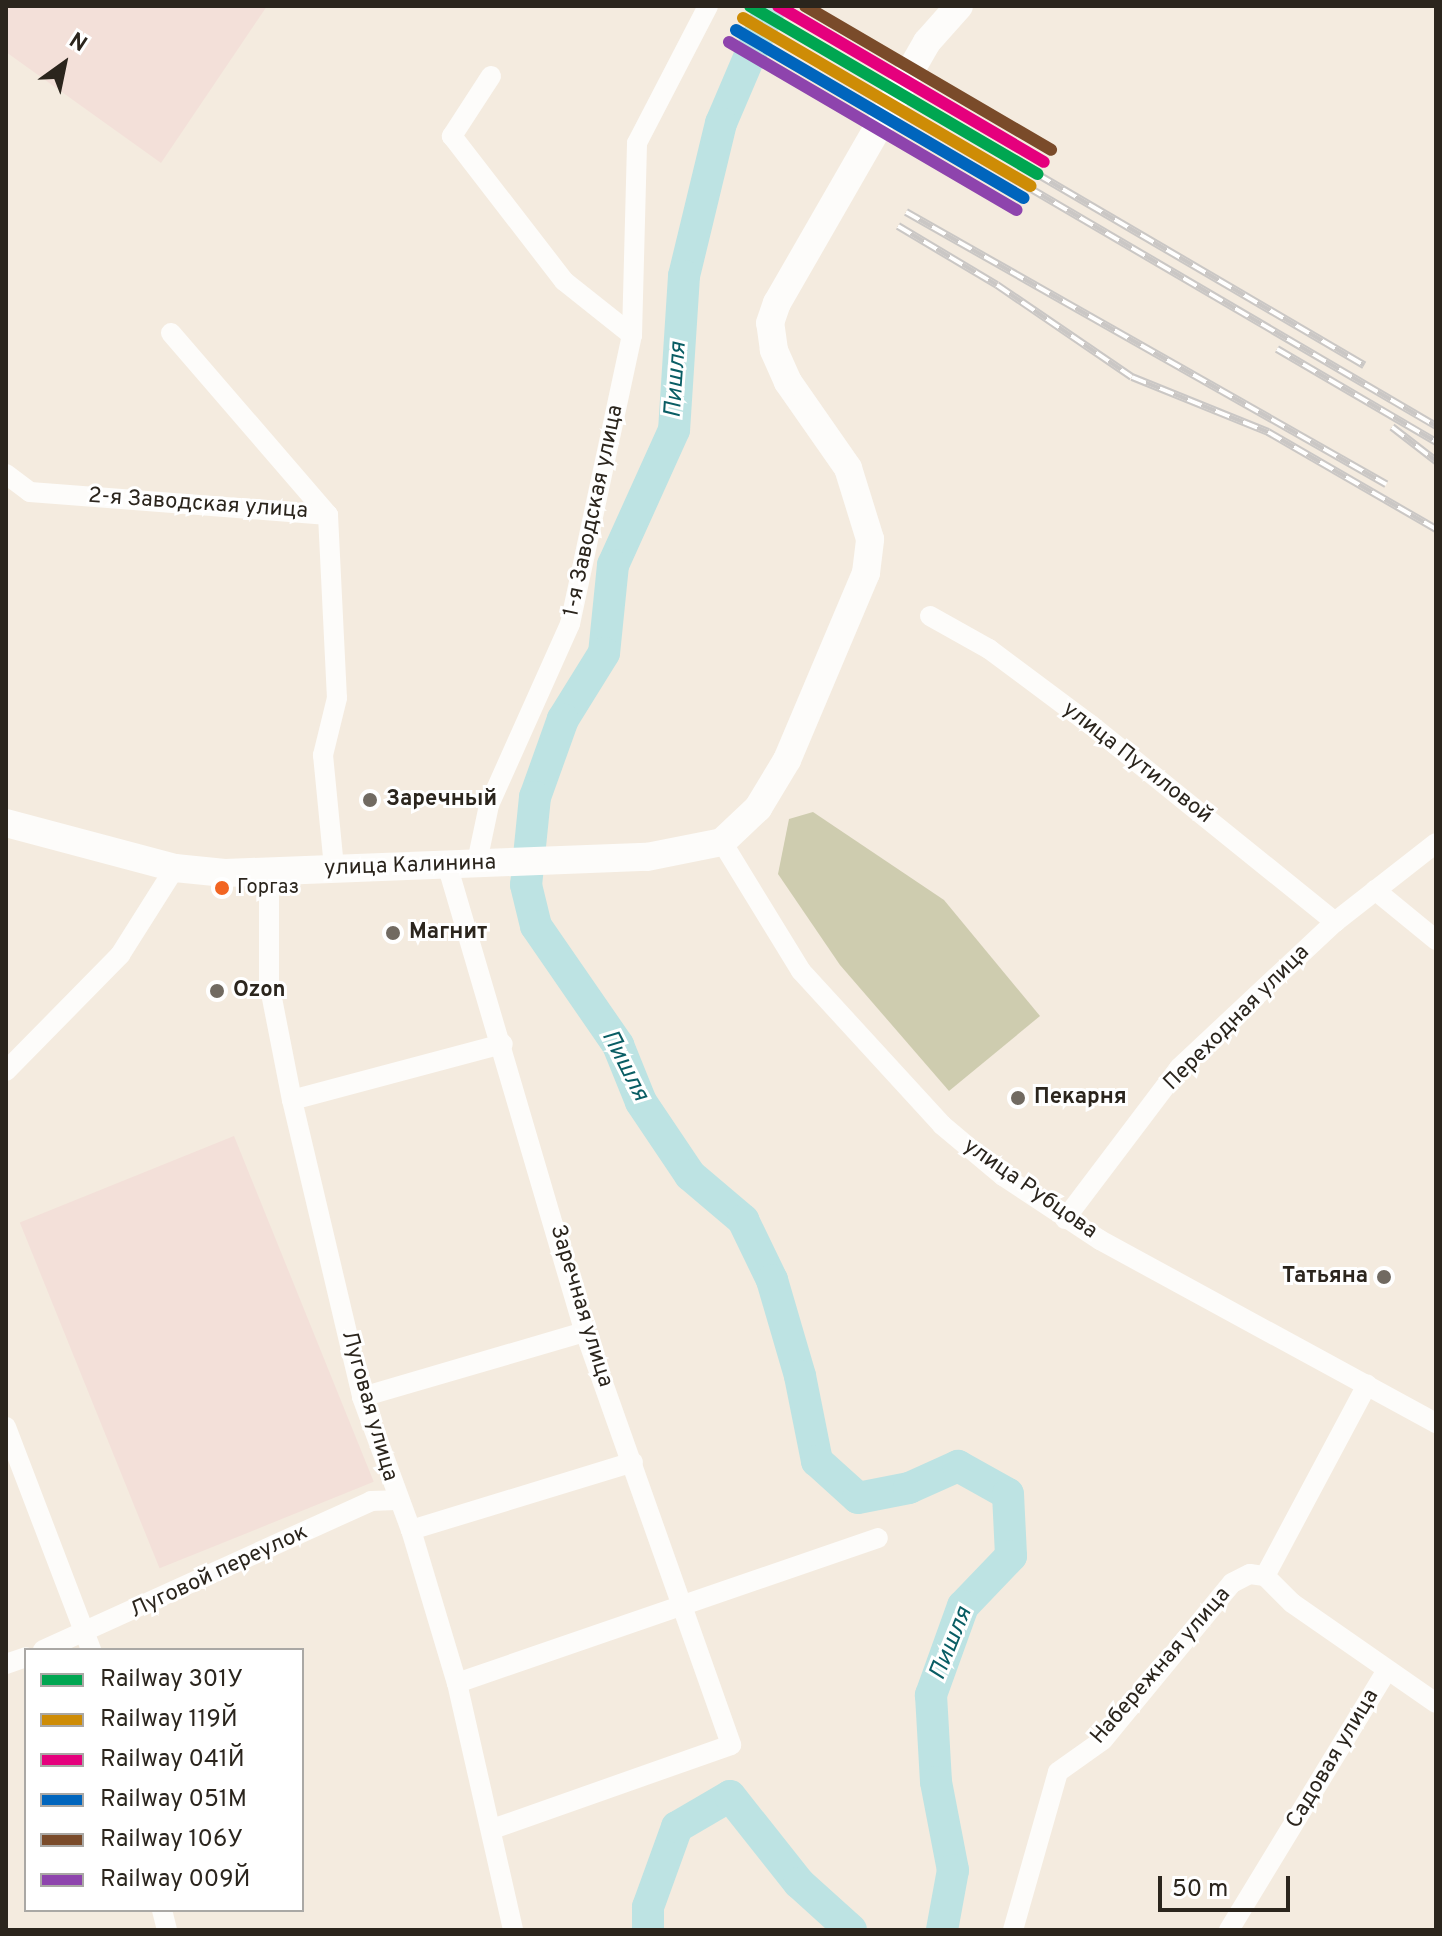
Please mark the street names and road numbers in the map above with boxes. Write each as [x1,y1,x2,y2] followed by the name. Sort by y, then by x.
[559,403,629,619] street label: 1-я Заводская улица
[87,483,309,525] street label: 2-я Заводская улица
[1057,696,1217,830] street label: улица Путиловой
[324,850,496,882] street label: улица Калинина
[1159,940,1315,1096] street label: Переходная улица
[958,1133,1102,1245] street label: улица Рубцова
[544,1222,618,1390] street label: Заречная улица
[335,1328,403,1484] street label: Луговая улица
[126,1519,312,1625] street label: Луговой переулок
[1086,1582,1236,1750] street label: Набережная улица
[1281,1685,1385,1833] street label: Садовая улица

